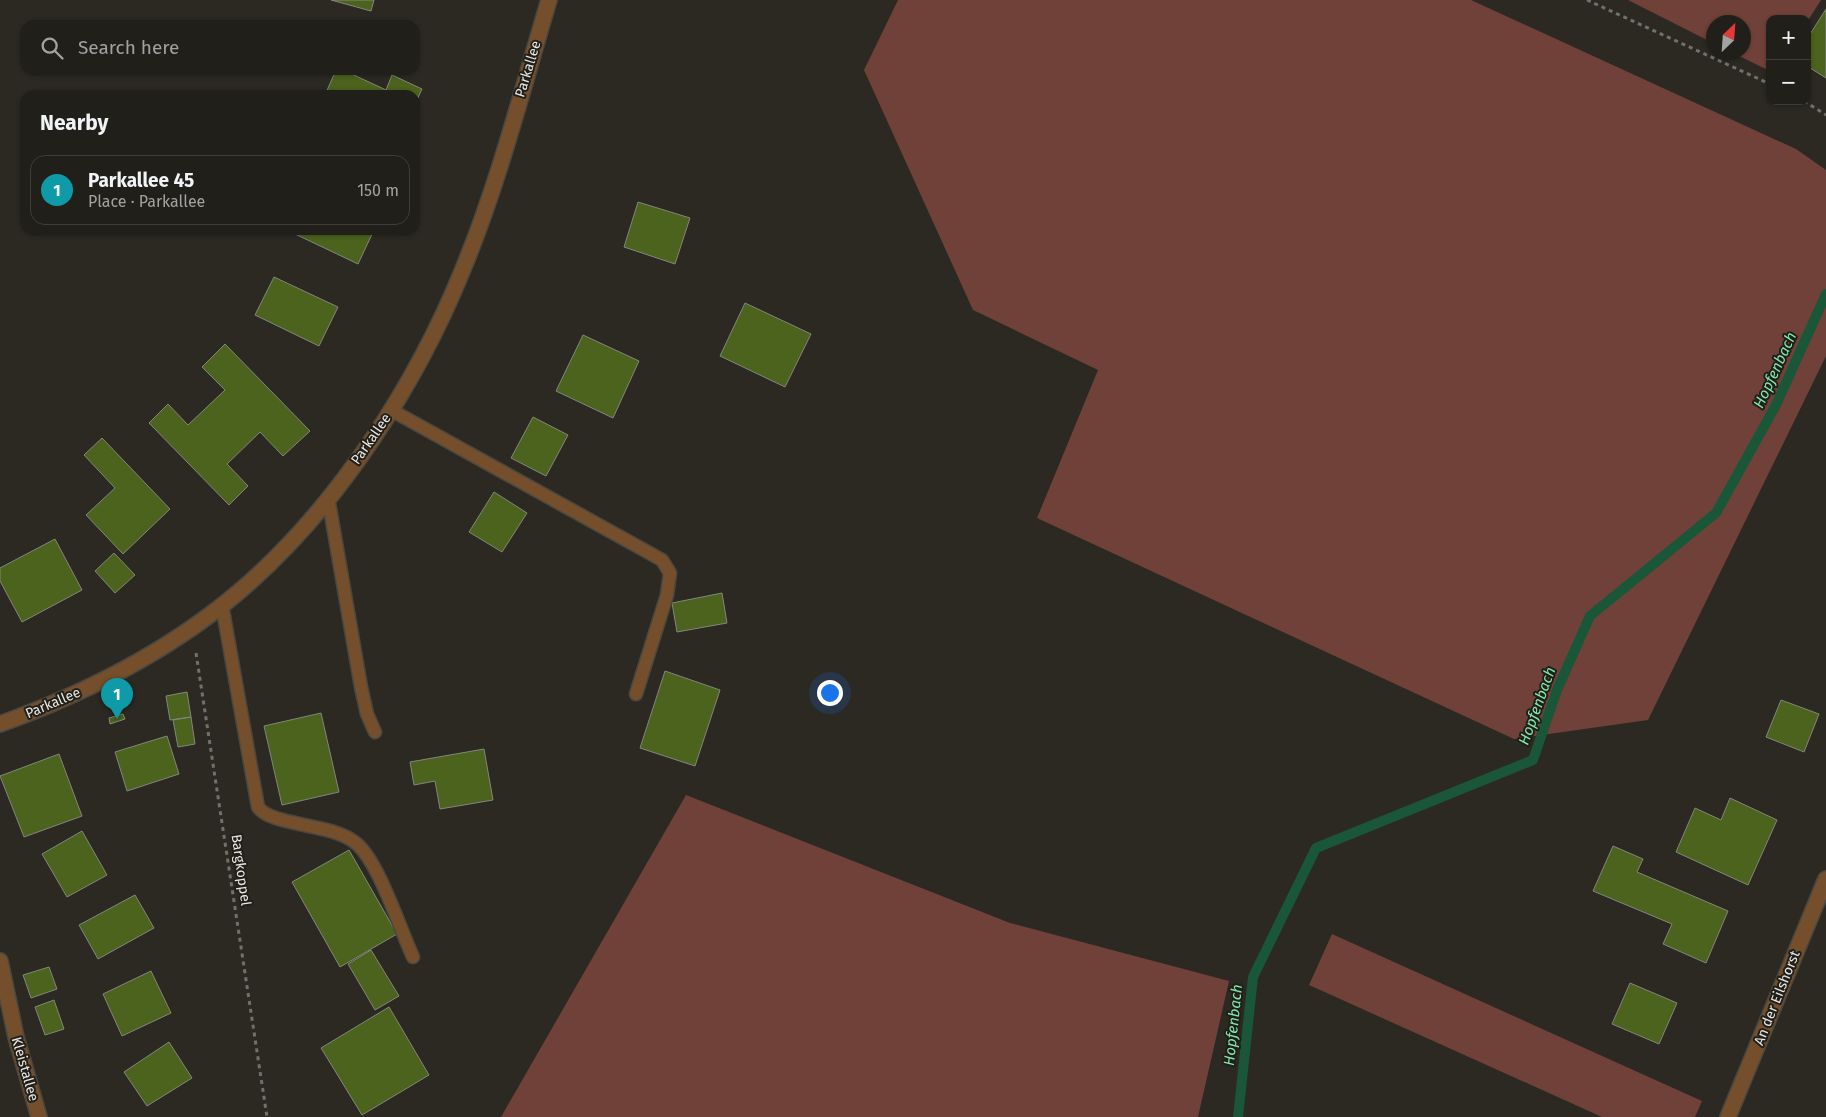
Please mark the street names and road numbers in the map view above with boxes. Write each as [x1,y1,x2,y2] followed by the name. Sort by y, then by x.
[511,39,545,99] street label: Parkallee
[347,410,395,468] street label: Parkallee
[23,684,83,722] street label: Parkallee
[228,833,254,907] street label: Bargkoppel
[1750,947,1804,1048] street label: An der Eilshorst
[8,1035,42,1103] street label: Kleistallee

